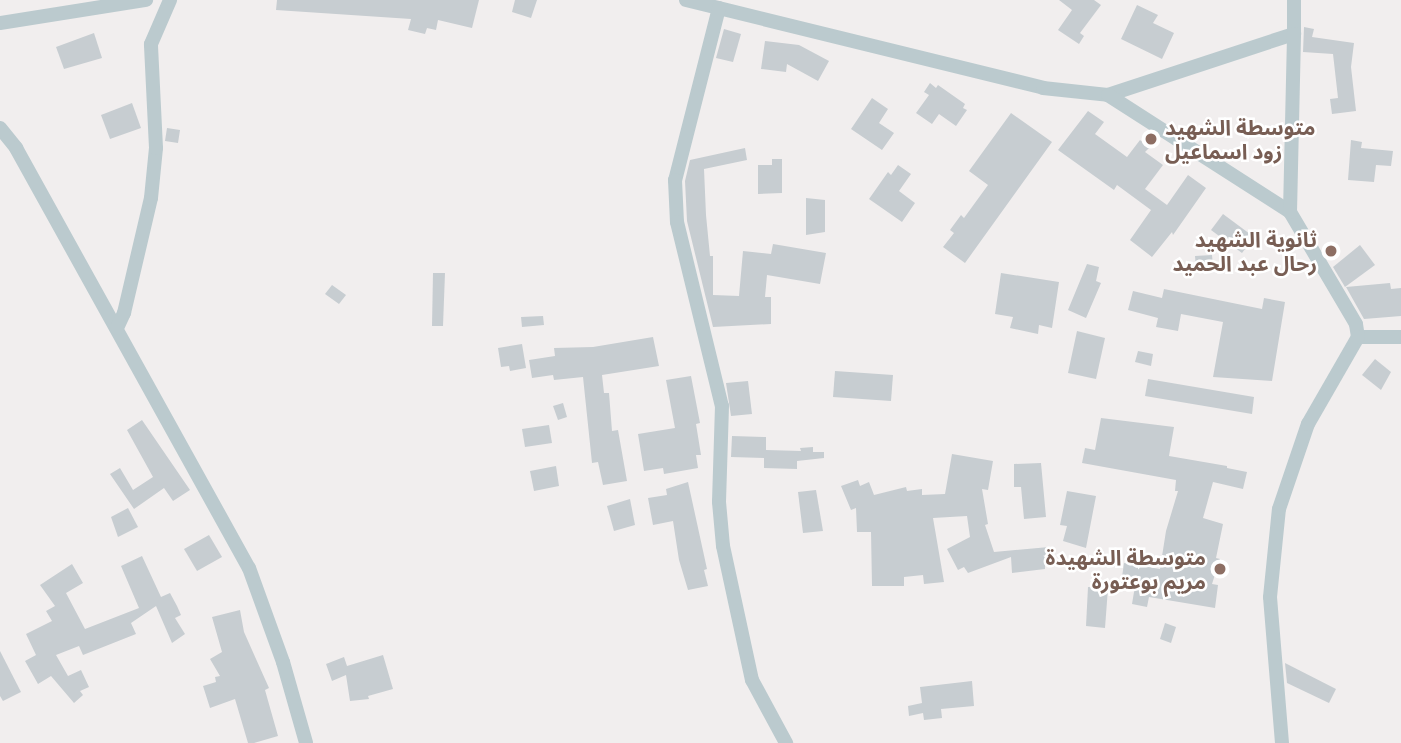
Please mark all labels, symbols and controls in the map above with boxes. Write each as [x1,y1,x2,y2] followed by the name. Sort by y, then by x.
[1165,114,1315,164] place label: متوسطة الشهيد زود اسماعيل
[1143,131,1159,147] marker: متوسطة الشهيد زود اسماعيل
[1172,226,1317,276] place label: ثانوية الشهيد رحال عبد الحميد
[1323,243,1339,259] marker: ثانوية الشهيد رحال عبد الحميد
[1046,544,1206,594] place label: متوسطة الشهيدة مريم بوعتورة
[1212,561,1228,577] marker: متوسطة الشهيدة مريم بوعتورة

